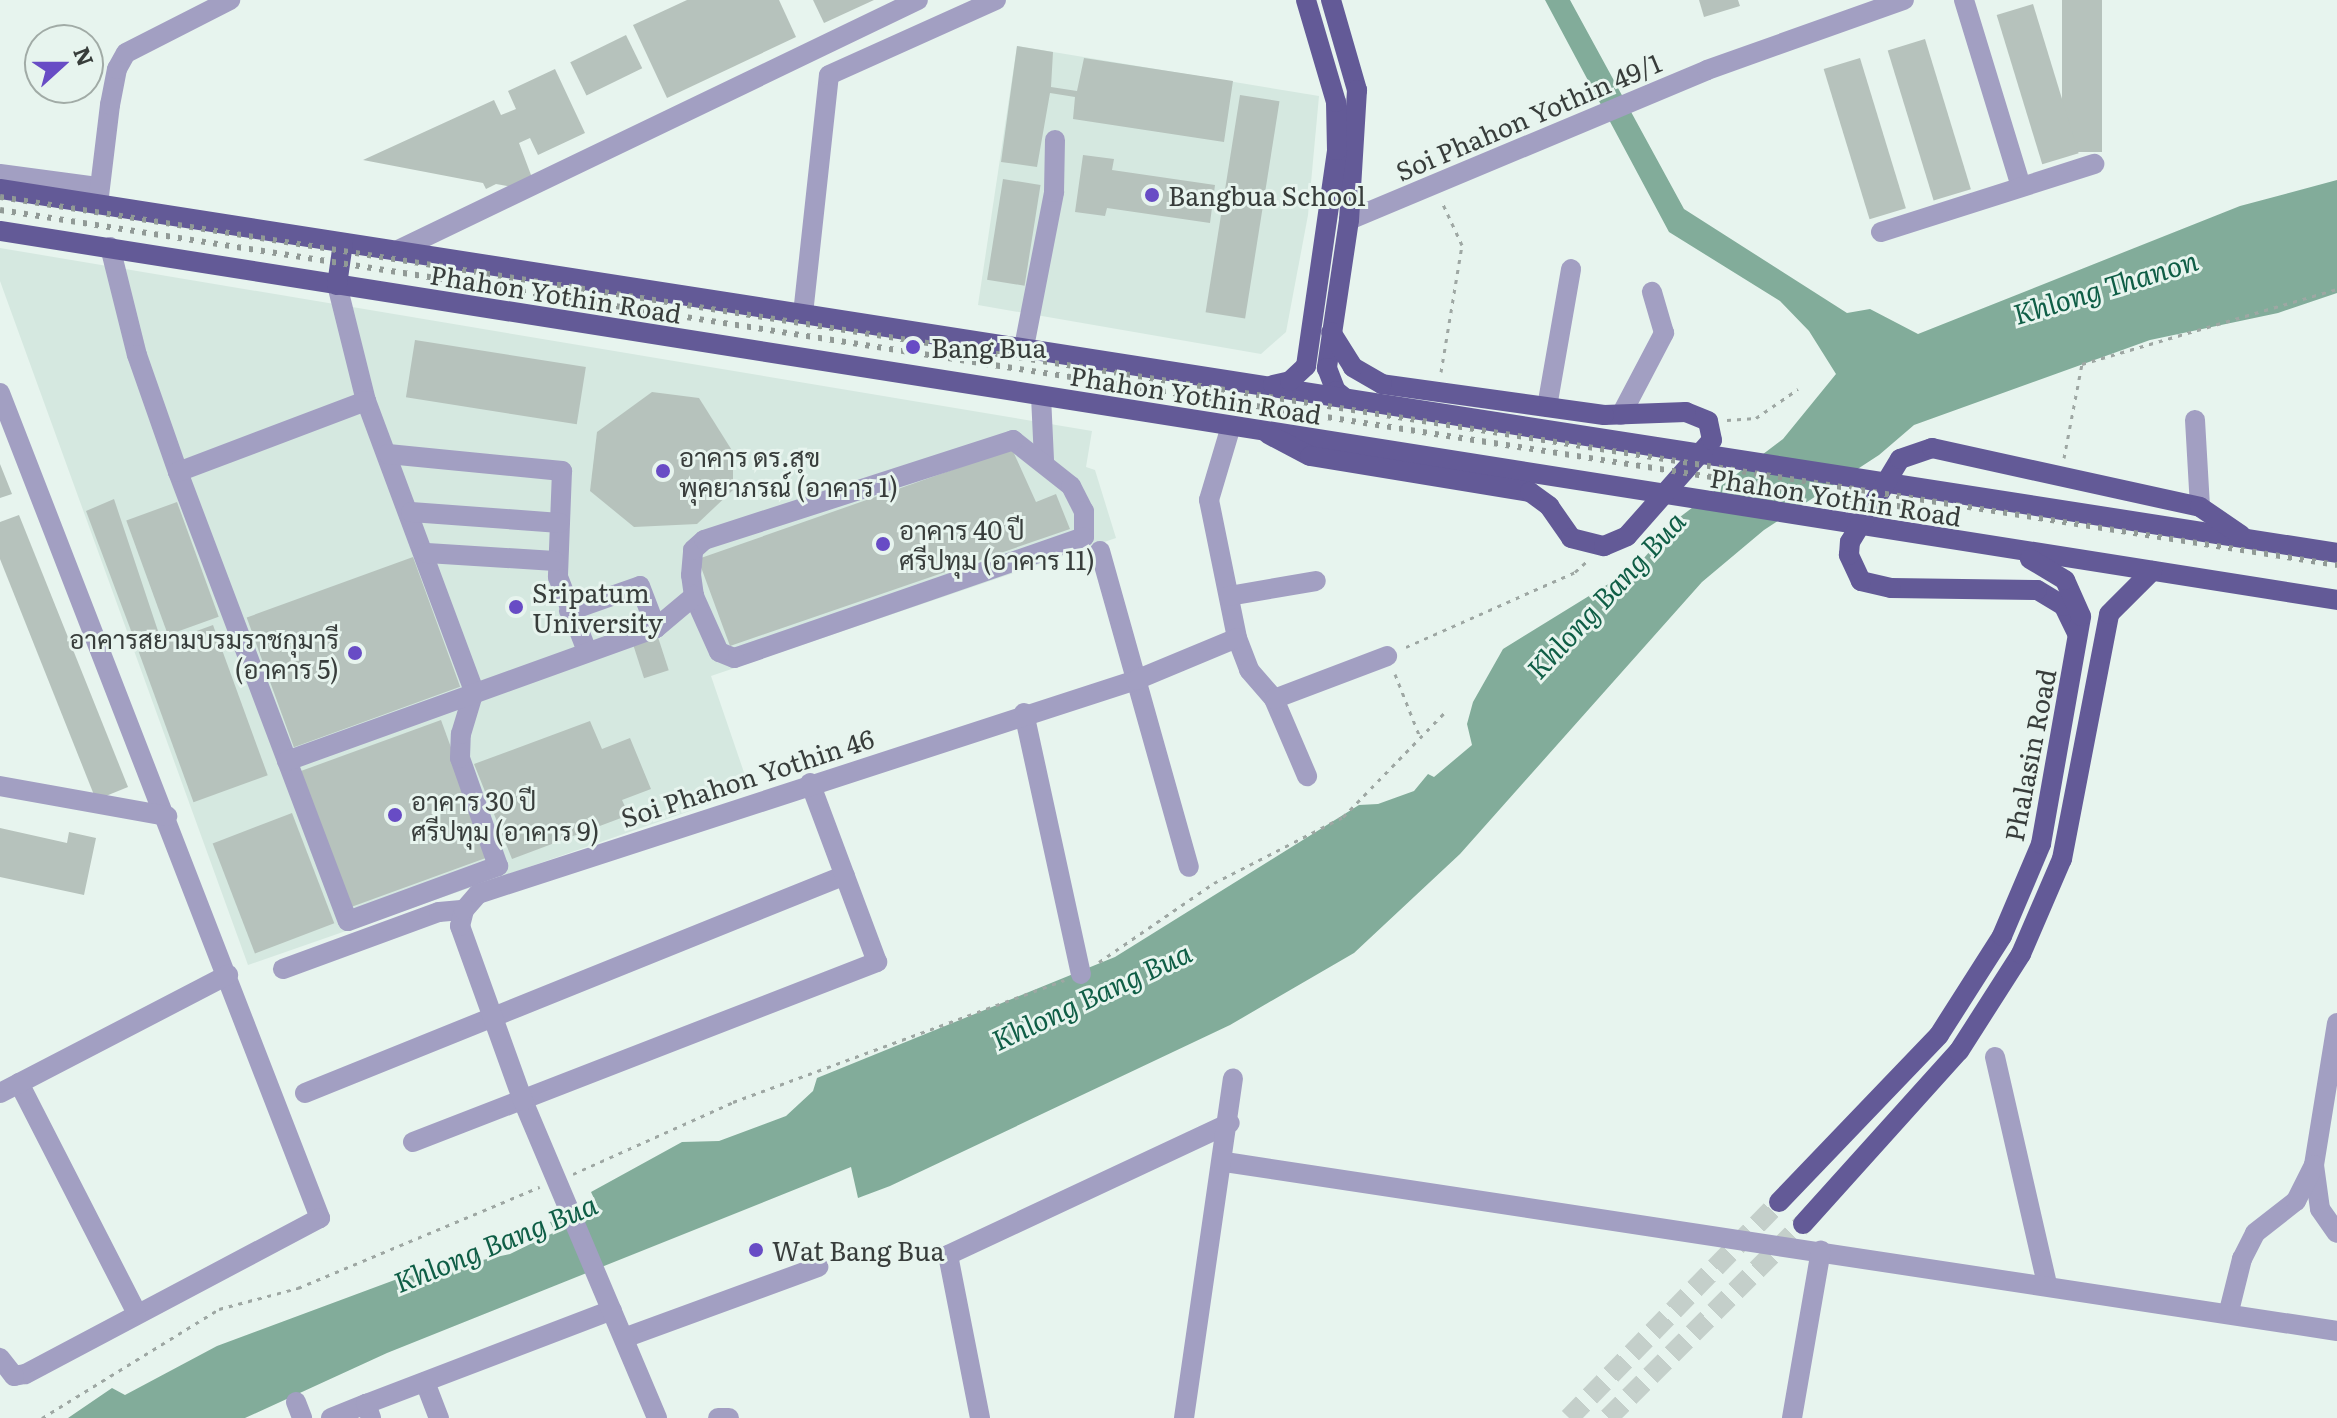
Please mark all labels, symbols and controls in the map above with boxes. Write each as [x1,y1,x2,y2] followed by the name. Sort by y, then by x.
[24,24,104,104] north arrow
[66,41,104,70] text: N
[1391,46,1665,186] street label: Soi Phahon Yothin 49/1
[1168,179,1366,211] place label: Bangbua School
[1143,186,1161,204] marker: Bangbua School
[2009,242,2201,330] water label: Khlong Thanon
[428,258,684,328] street label: Phahon Yothin Road
[931,331,1046,363] place label: Bang Bua
[902,336,924,358] marker: Bang Bua
[1068,359,1324,429] street label: Phahon Yothin Road
[679,440,898,502] place label: อาคาร ดร.สุข พุคยาภรณ์ (อาคาร 1)
[1708,461,1964,531] street label: Phahon Yothin Road
[654,462,672,480] marker: อาคาร ดร.สุข พุคยาภรณ์ (อาคาร 1)
[1519,504,1691,684] water label: Khlong Bang Bua
[899,513,1095,574] place label: อาคาร 40 ปี ศรีปทุม (อาคาร 11)
[874,535,892,553] marker: อาคาร 40 ปี ศรีปทุม (อาคาร 11)
[532,576,663,638] place label: Sripatum University
[507,598,525,616] marker: Sripatum University
[69,622,339,684] place label: อาคารสยามบรมราชกุมารี (อาคาร 5)
[346,644,364,662] marker: อาคารสยามบรมราชกุมารี (อาคาร 5)
[1997,666,2061,844] street label: Phalasin Road
[617,721,877,833] street label: Soi Phahon Yothin 46
[411,784,599,846] place label: อาคาร 30 ปี ศรีปทุม (อาคาร 9)
[386,806,404,824] marker: อาคาร 30 ปี ศรีปทุม (อาคาร 9)
[986,934,1196,1056] water label: Khlong Bang Bua
[389,1186,601,1298] water label: Khlong Bang Bua
[772,1234,944,1266] place label: Wat Bang Bua
[747,1241,765,1259] marker: Wat Bang Bua

